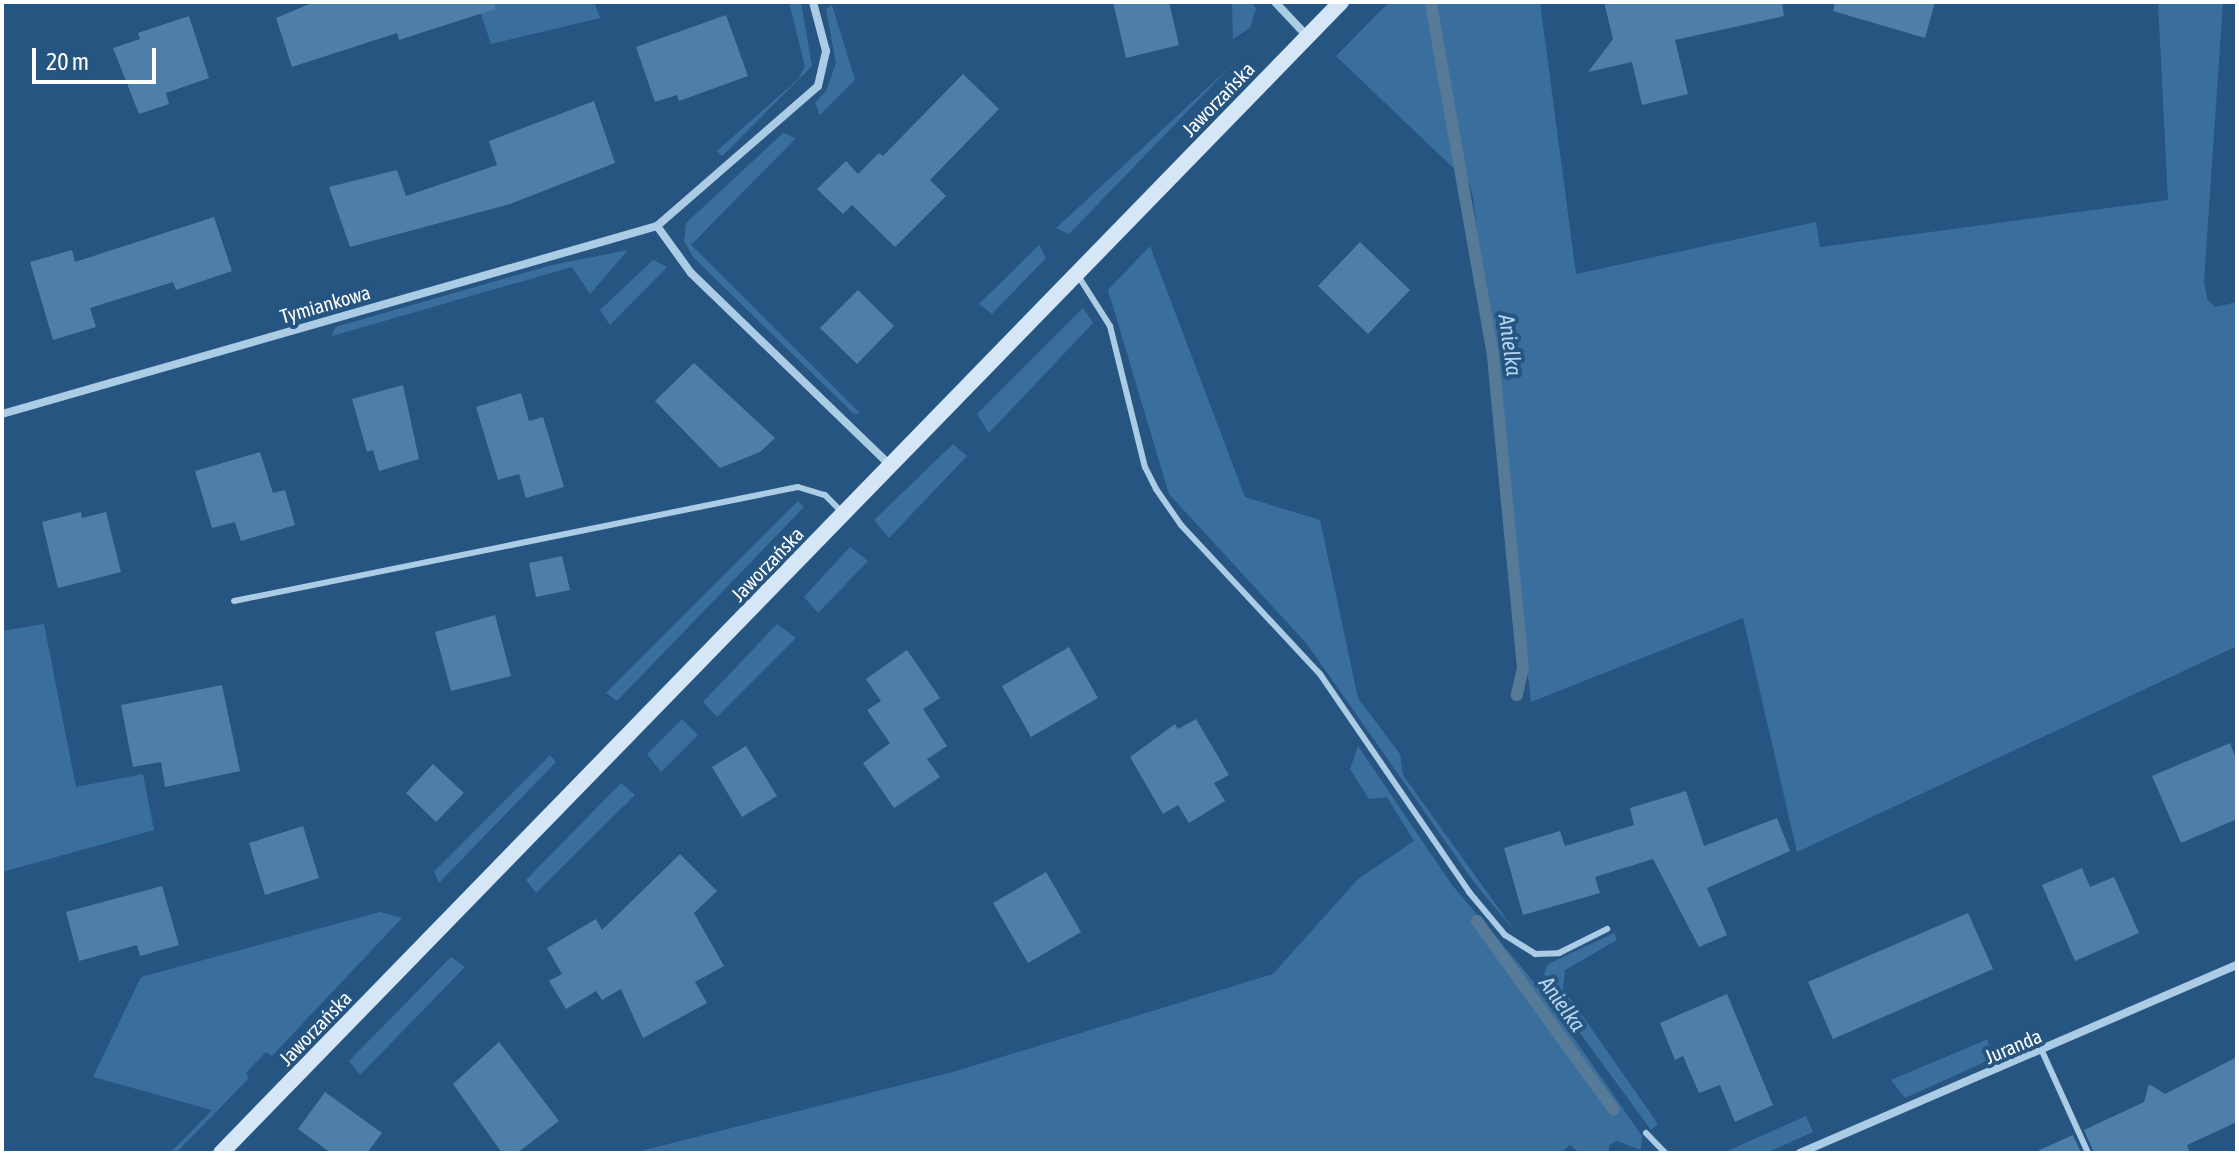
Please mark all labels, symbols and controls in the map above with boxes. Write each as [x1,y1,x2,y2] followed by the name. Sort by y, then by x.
[36,32,160,82] scale bar
[46,48,89,75] text: 20 m
[1177,57,1259,141] street label: Jaworzańska
[277,280,373,328] street label: Tymiankowa
[1493,313,1527,377] water label: Anielka
[726,522,808,606] street label: Jaworzańska
[1533,971,1591,1037] water label: Anielka
[274,986,356,1070] street label: Jaworzańska
[1981,1023,2045,1069] street label: Juranda

